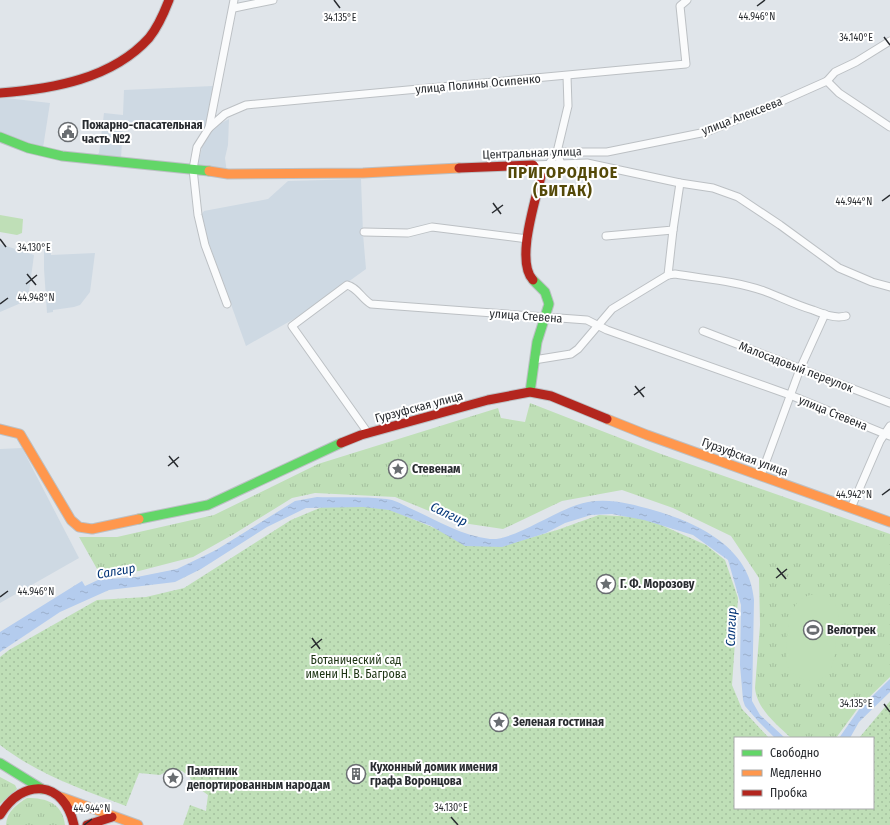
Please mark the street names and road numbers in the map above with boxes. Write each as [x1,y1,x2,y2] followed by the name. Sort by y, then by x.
[415,72,541,96] street label: улица Полины Осипенко
[700,94,784,138] street label: улица Алексеева
[482,144,582,162] street label: Центральная улица
[489,306,563,326] street label: улица Стевена
[737,339,855,395] street label: Малосадовый переулок
[373,388,465,425] street label: Гурзуфская улица
[797,393,870,433] street label: улица Стевена
[700,435,790,479] street label: Гурзуфская улица

